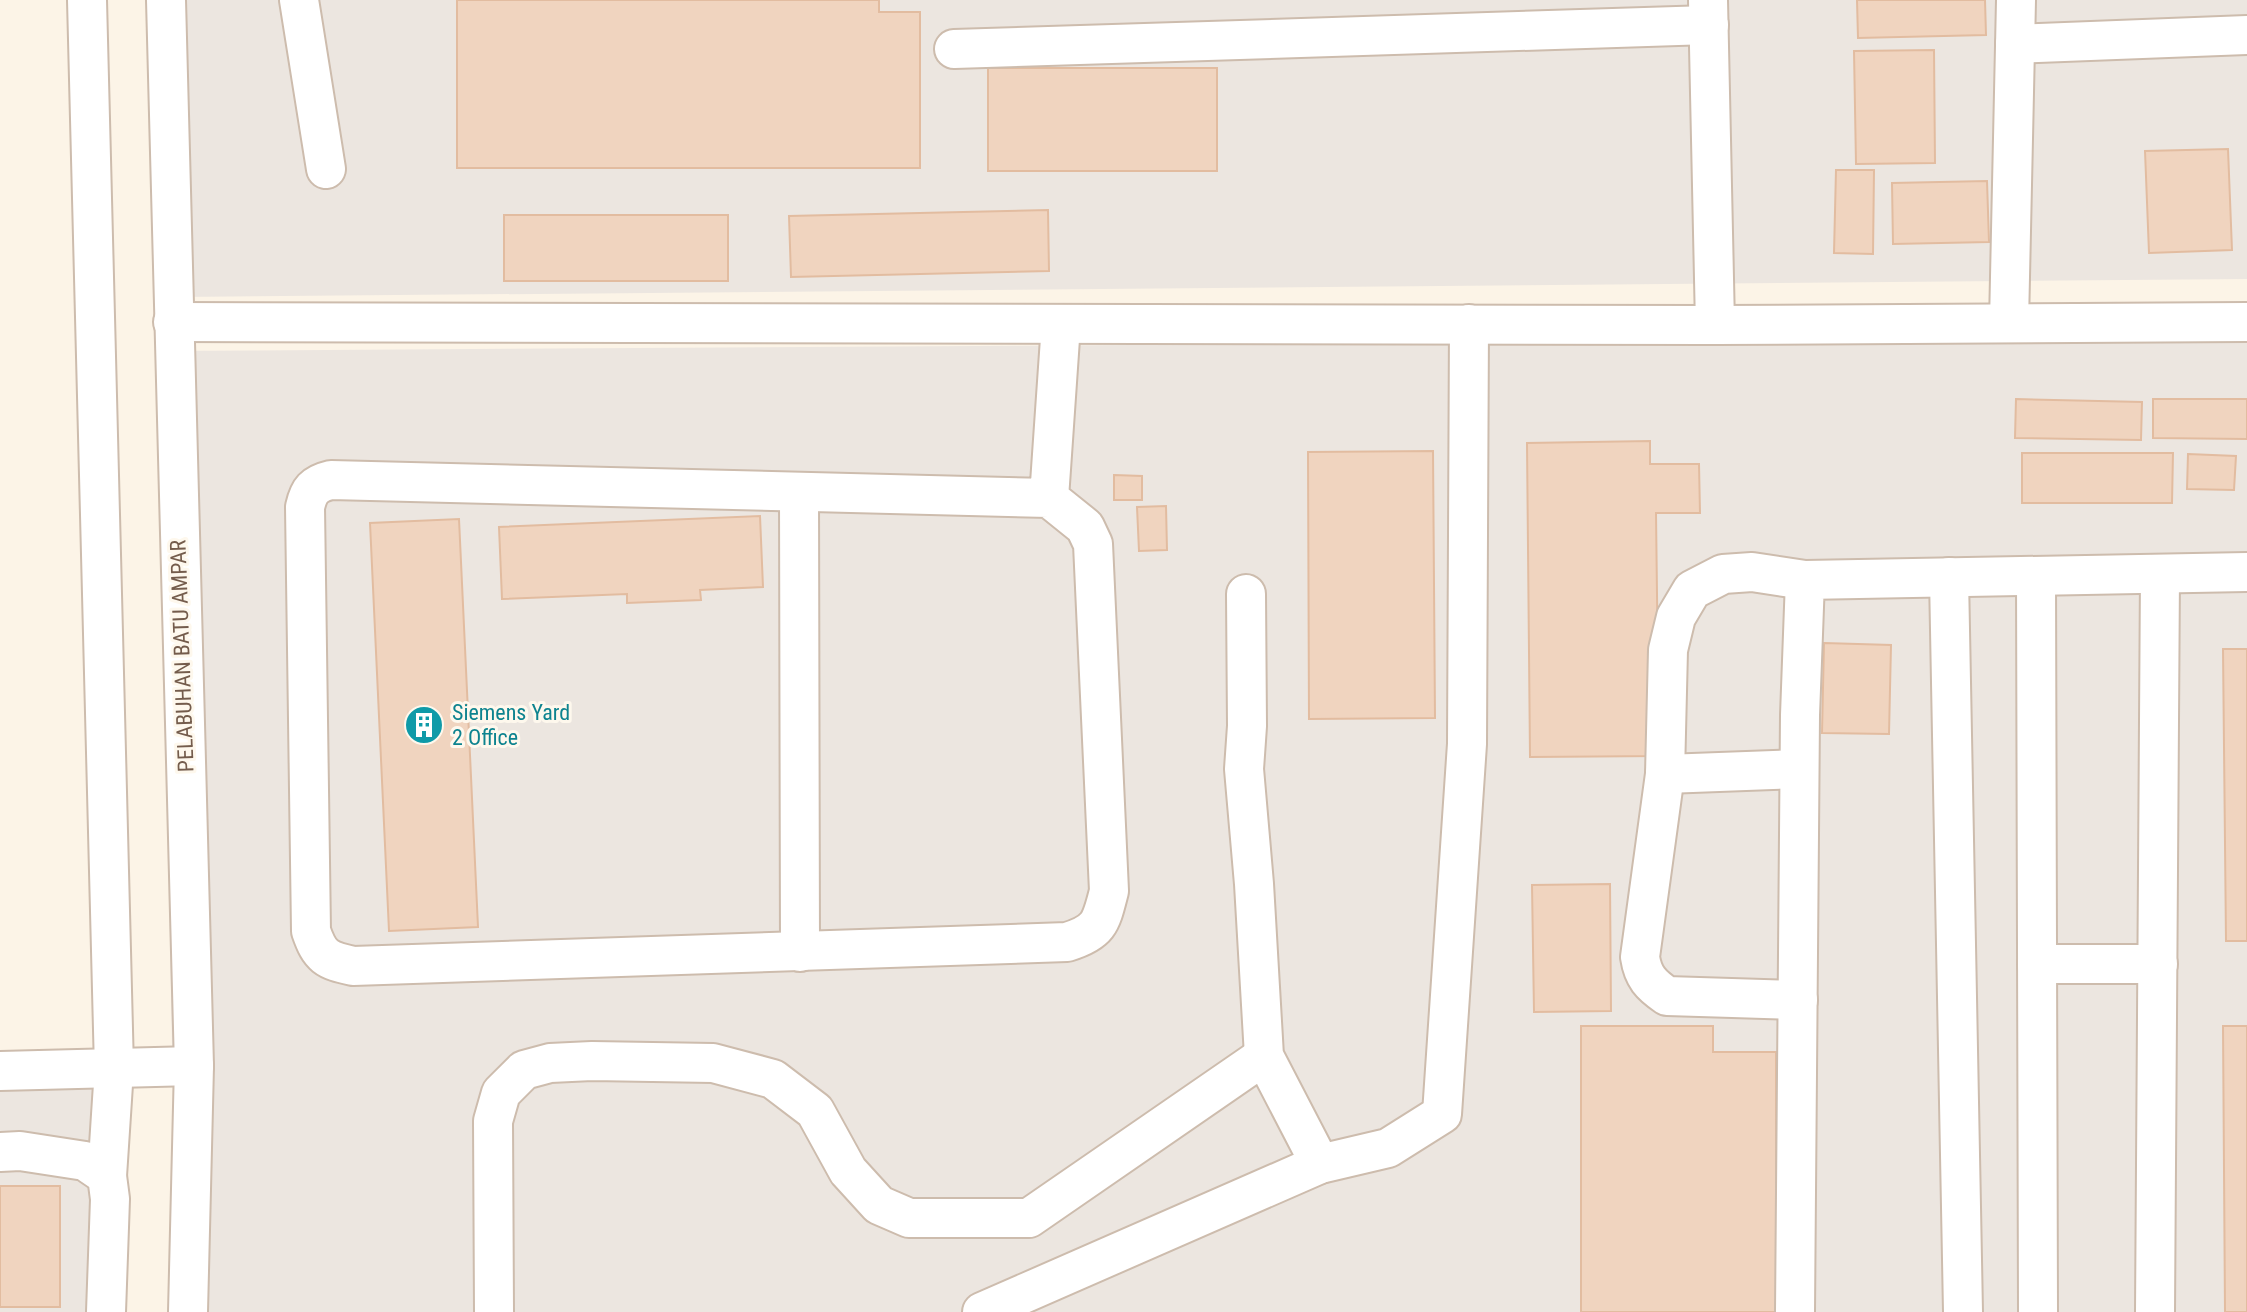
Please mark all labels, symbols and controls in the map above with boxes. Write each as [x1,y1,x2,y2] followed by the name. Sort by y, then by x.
[165,539,199,773] street label: PELABUHAN BATU AMPAR
[452,700,570,750] place label: Siemens Yard 2 Office
[403,704,445,746] building icon: Siemens Yard 2 Office

